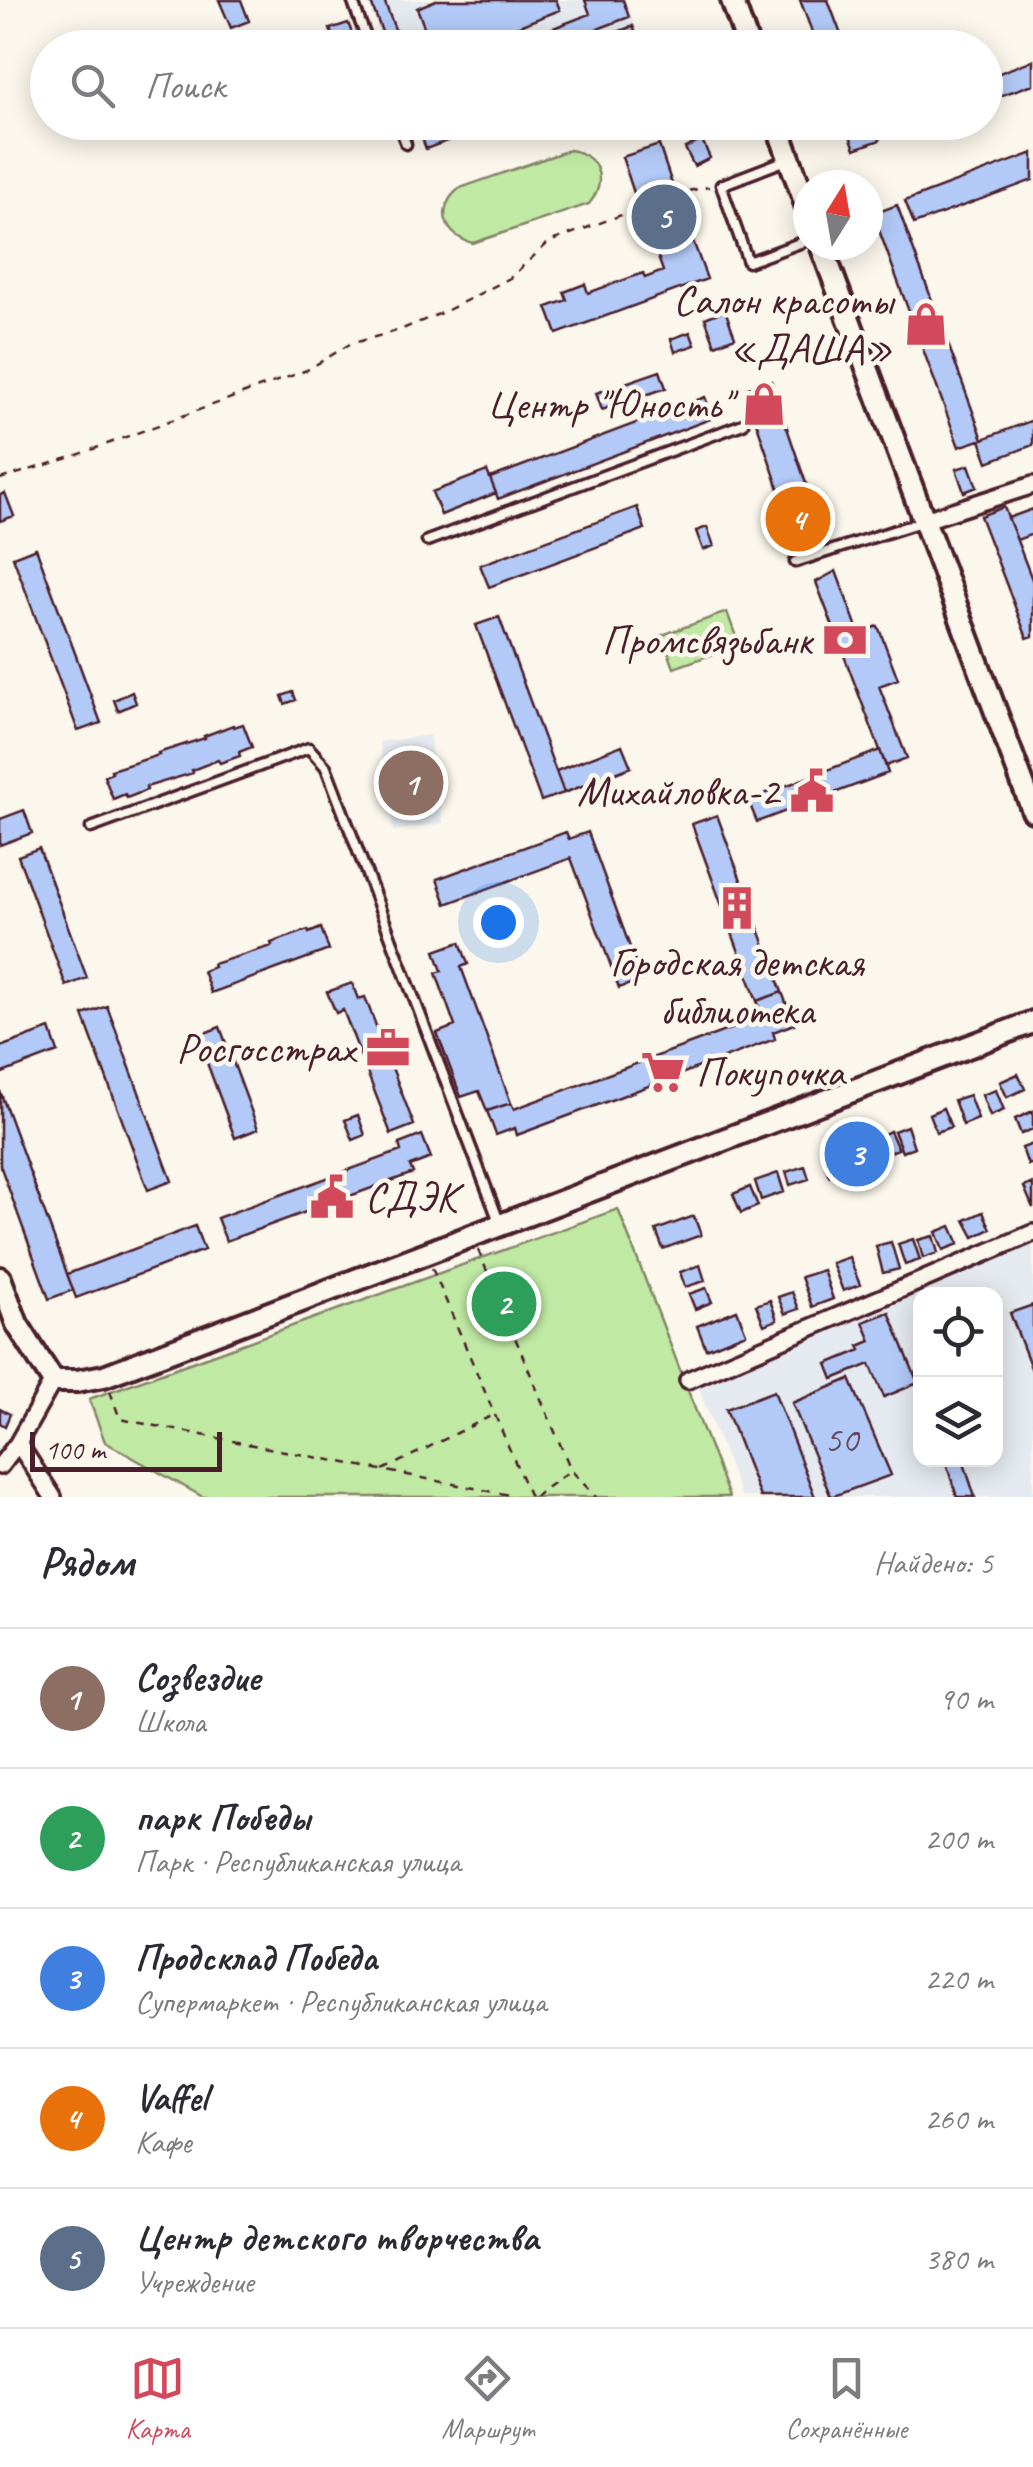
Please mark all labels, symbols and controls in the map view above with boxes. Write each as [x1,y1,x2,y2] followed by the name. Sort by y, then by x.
[30,30,1003,140] search box
[65,58,120,113] icon: search
[145,62,225,109] text: Поиск
[793,170,883,260] north arrow
[632,180,696,254] pin: 5
[673,274,896,375] place label: Салон красоты «ДАША»
[902,300,950,348] shop icon: Салон красоты «ДАША»
[487,378,739,431] place label: Центр "Юность"
[740,380,788,428] shop icon: Центр "Юность"
[766,482,830,556] pin: 4
[602,614,815,667] place label: Промсвязьбанк
[821,616,869,664] bank icon: Промсвязьбанк
[378,746,444,820] pin: 1
[577,765,782,818] place label: Михайловка-2
[788,767,836,815] public building icon: Михайловка-2
[713,884,761,932] building icon: Городская детская библиотека
[473,897,524,948] your location
[610,936,866,1037] place label: Городская детская библиотека
[176,1022,359,1075] place label: Росгосстрах
[364,1024,412,1072] office icon: Росгосстрах
[696,1046,847,1099] place label: Покупочка
[639,1048,687,1096] supermarket icon: Покупочка
[824,1116,890,1192] pin: 3
[365,1171,465,1224] place label: СДЭК
[308,1173,356,1221] public building icon: СДЭК
[472,1266,536,1342] pin: 2
[913,1287,1003,1467] map controls
[913,1287,1003,1377] button: locate
[913,1377,1003,1467] button: layers
[824,1416,861,1463] house number: 50
[30,1427,222,1472] scale bar
[45,1432,105,1467] text: 100 m
[40,1536,134,1589] text: Рядом
[874,1542,993,1583] text: Найдено: 5
[135,1654,260,1701] text: Созвездие
[65,1678,80,1719] text: 1
[939,1678,993,1719] text: 90 m
[135,1701,206,1742] text: Школа
[135,1794,310,1841] text: парк Победы
[65,1818,80,1859] text: 2
[924,1818,993,1859] text: 200 m
[135,1841,461,1882] text: Парк · Республиканская улица
[135,1934,377,1981] text: Продсклад Победа
[65,1958,80,1999] text: 3
[924,1958,993,1999] text: 220 m
[135,1981,546,2022] text: Супермаркет · Республиканская улица
[135,2074,207,2121] text: Vaffel
[65,2098,80,2139] text: 4
[924,2098,993,2139] text: 260 m
[135,2121,191,2162] text: Кафе
[135,2214,538,2261] text: Центр детского творчества
[66,2238,79,2279] text: 5
[924,2238,993,2279] text: 380 m
[135,2261,254,2302] text: Учреждение
[126,2351,190,2446] tab: Карта
[442,2351,534,2446] tab: Маршрут
[786,2351,907,2446] tab: Сохранённые

